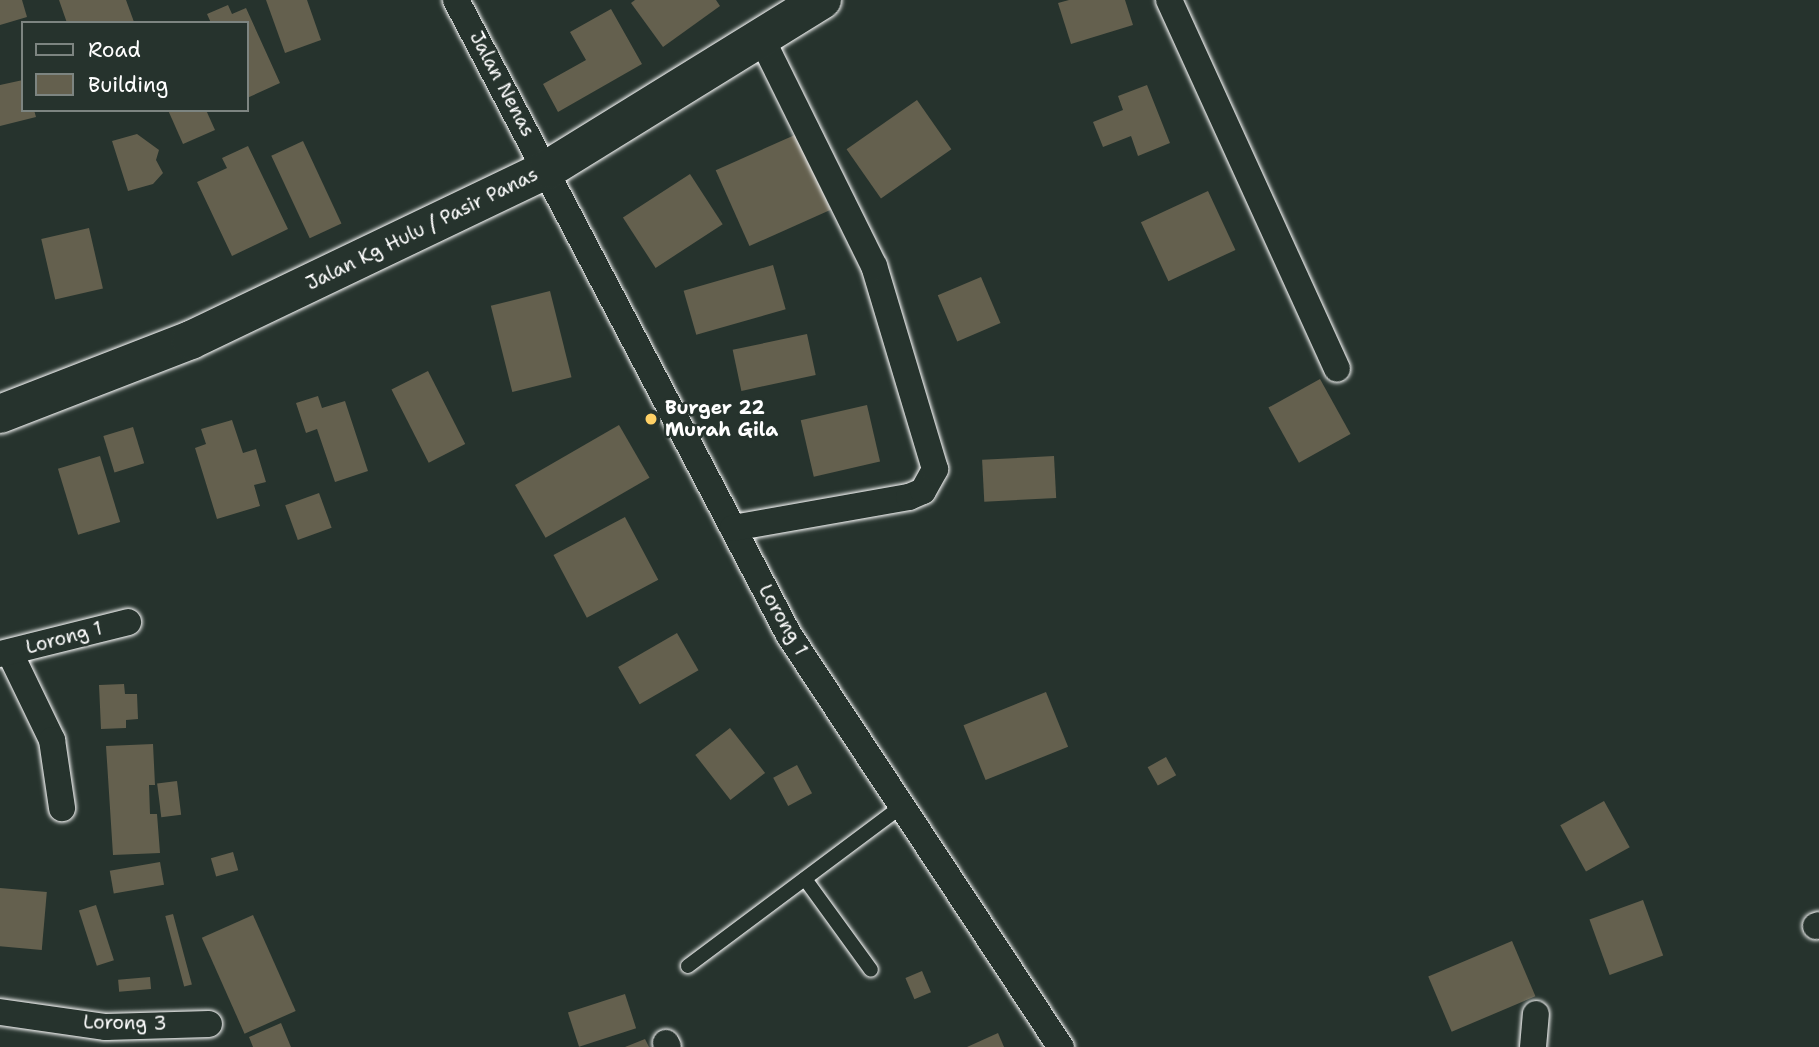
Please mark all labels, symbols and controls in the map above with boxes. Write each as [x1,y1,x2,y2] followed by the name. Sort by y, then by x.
[21,21,248,112] legend
[465,27,539,141] street label: Jalan Nenas
[88,36,141,64] text: Road
[88,71,168,99] text: Building
[302,163,542,295] street label: Jalan Kg Hulu / Pasir Panas
[665,397,778,441] place label: Burger 22 Murah Gila
[643,411,659,427] marker: Burger 22 Murah Gila
[754,580,812,660] street label: Lorong 1
[23,617,105,659] street label: Lorong 1
[83,1011,167,1035] street label: Lorong 3

